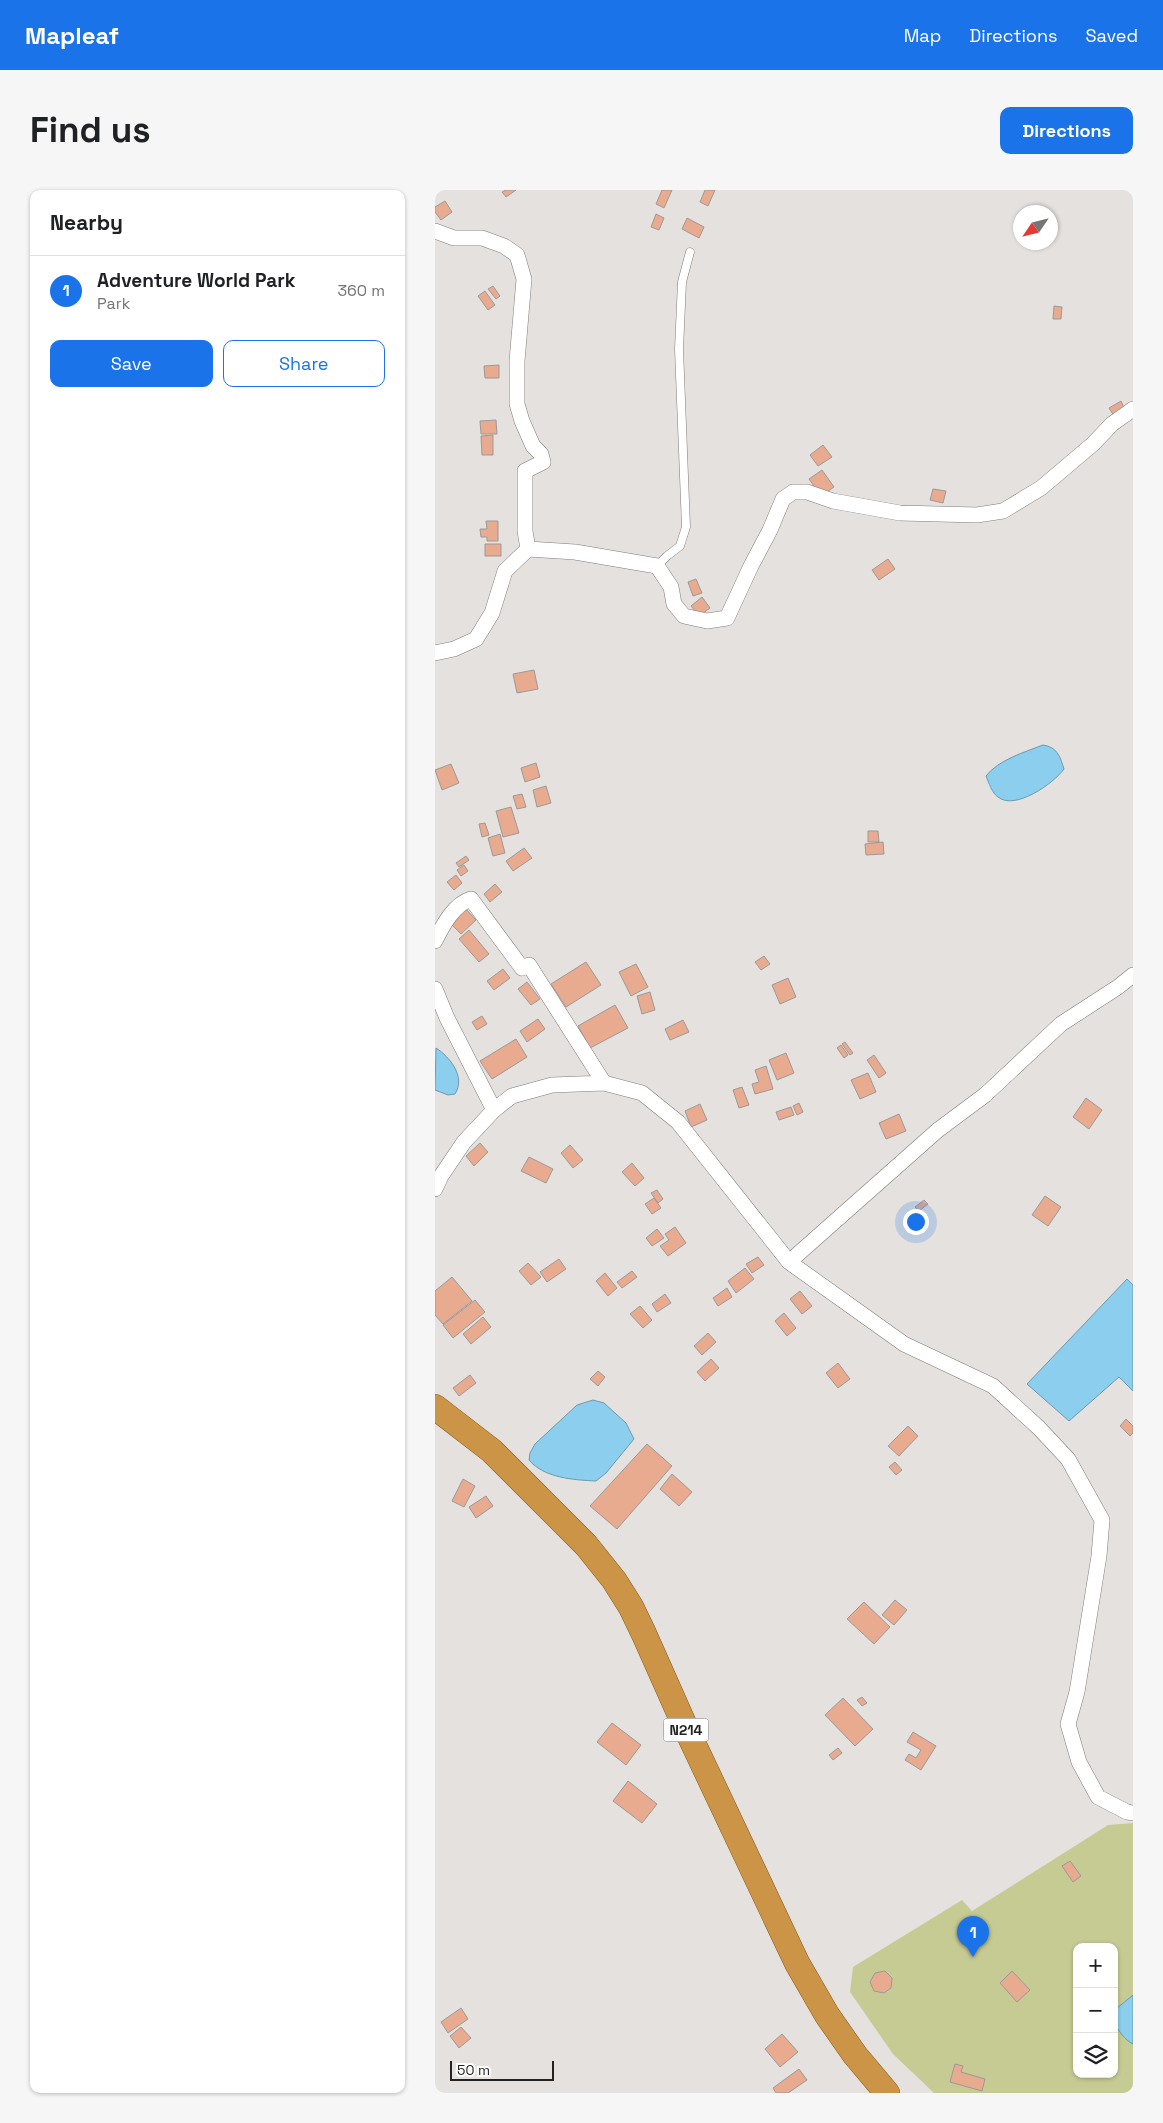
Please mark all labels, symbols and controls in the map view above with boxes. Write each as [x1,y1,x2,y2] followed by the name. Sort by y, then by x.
[25,20,119,51] text: Mapleaf
[904,24,941,47] text: Map
[969,24,1058,47] text: Directions
[1086,24,1138,47] text: Saved
[1000,107,1133,154] button: Directions
[30,108,151,152] text: Find us
[1013,205,1058,250] north arrow
[50,209,123,236] text: Nearby
[97,268,296,293] text: Adventure World Park
[62,280,70,301] text: 1
[337,280,385,301] text: 360 m
[97,293,130,314] text: Park
[50,340,213,387] button: Save
[223,340,385,387] button: Share
[903,1209,929,1235] your location
[663,1718,709,1742] road number: N214
[957,1916,989,1957] pin: 1
[1073,1943,1118,2078] map controls
[1073,1943,1118,1988] button: +
[1073,1988,1118,2033] button: −
[1073,2033,1118,2078] button: layers
[450,2058,554,2081] scale bar
[457,2061,490,2079] text: 50 m

